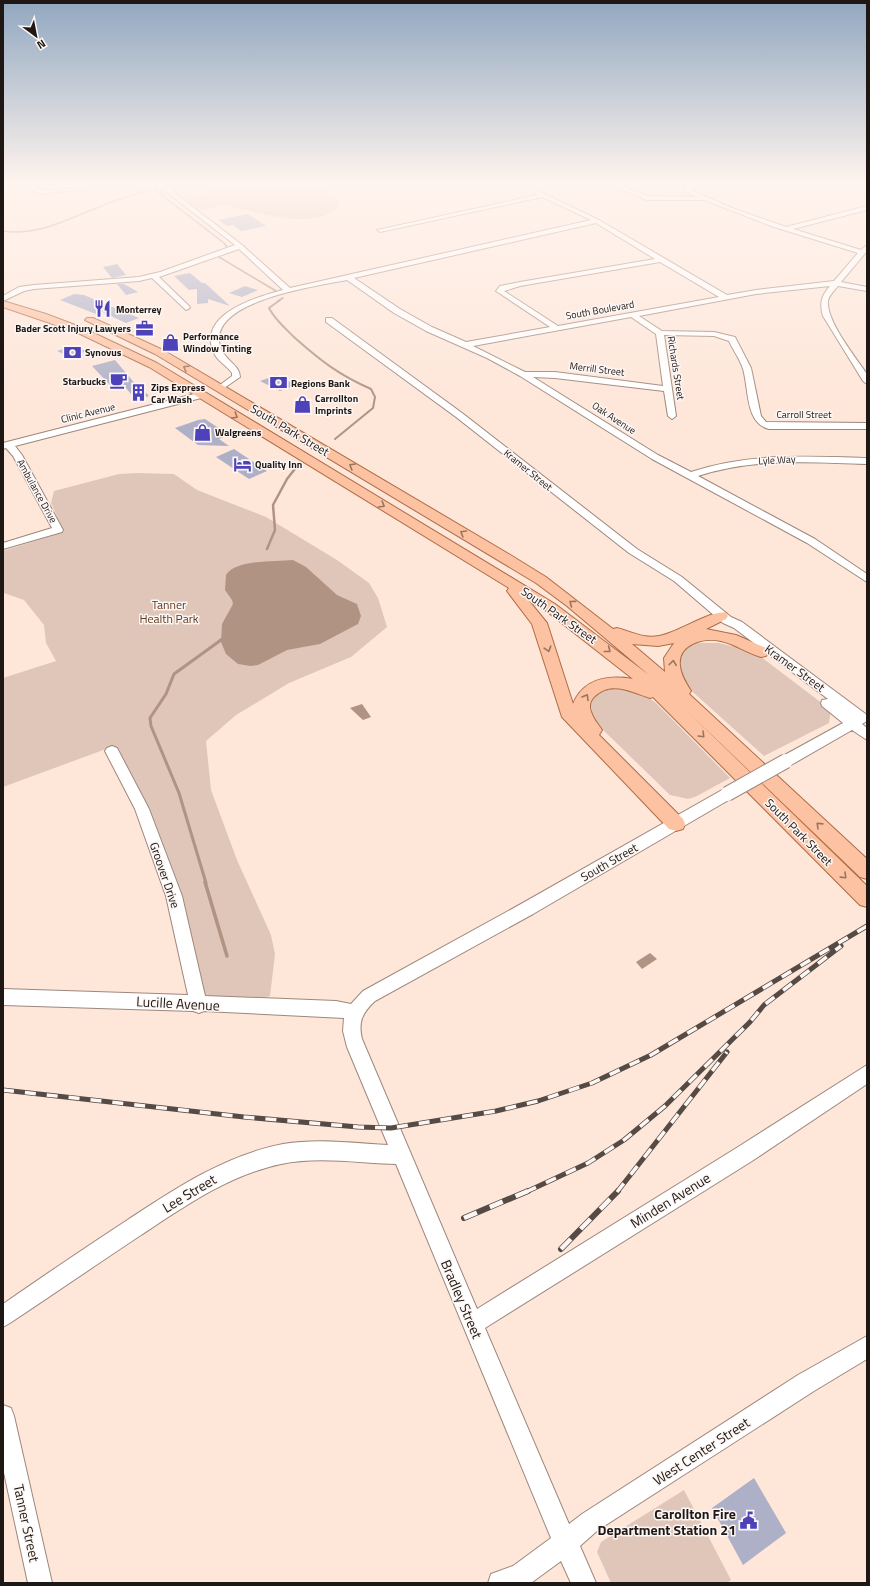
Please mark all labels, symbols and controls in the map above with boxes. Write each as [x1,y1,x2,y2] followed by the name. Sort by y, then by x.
[16,16,56,56] north arrow
[34,36,49,53] text: N
[564,297,636,323] street label: South Boulevard
[93,299,113,319] restaurant icon: Monterrey
[116,302,162,317] place label: Monterrey
[134,318,154,338] office icon: Bader Scott Injury Lawyers
[15,321,131,336] place label: Bader Scott Injury Lawyers
[183,329,252,356] place label: Performance Window Tinting
[160,332,180,352] shop icon: Performance Window Tinting
[664,335,689,401] street label: Richards Street
[62,342,82,362] bank icon: Synovus
[85,345,122,360] place label: Synovus
[569,358,626,380] street label: Merrill Street
[183,366,190,373] one-way arrow
[109,371,129,391] cafe icon: Starbucks
[268,373,288,393] bank icon: Regions Bank
[63,374,106,389] place label: Starbucks
[291,376,351,391] place label: Regions Bank
[151,380,206,407] place label: Zips Express Car Wash
[128,383,148,403] building icon: Zips Express Car Wash
[315,391,358,418] place label: Carrollton Imprints
[292,394,312,414] shop icon: Carrollton Imprints
[589,398,639,438] street label: Oak Avenue
[59,399,117,427] street label: Clinic Avenue
[247,399,334,461] street label: South Park Street
[776,407,832,422] street label: Carroll Street
[231,411,238,418] one-way arrow
[192,422,212,442] shop icon: Walgreens
[215,425,262,440] place label: Walgreens
[500,446,556,495] street label: Kramer Street
[758,452,796,468] street label: Lyle Way
[232,454,252,474] hotel icon: Quality Inn
[13,456,61,526] street label: Ambulance Drive
[255,457,302,472] place label: Quality Inn
[349,463,356,470] one-way arrow
[378,500,385,508] one-way arrow
[460,530,467,537] one-way arrow
[517,582,602,649] street label: South Park Street
[139,595,199,628] park label: Tanner Health Park
[570,601,577,608] one-way arrow
[761,640,830,697] street label: Kramer Street
[603,645,610,652] one-way arrow
[543,646,552,653] one-way arrow
[668,659,677,666] one-way arrow
[581,694,588,701] one-way arrow
[697,730,705,738] one-way arrow
[761,794,838,871] street label: South Park Street
[816,822,824,829] one-way arrow
[577,838,642,886] street label: South Street
[145,839,185,911] street label: Groover Drive
[839,871,847,879] one-way arrow
[136,990,220,1016] street label: Lucille Avenue
[626,1167,714,1233] street label: Minden Avenue
[158,1169,220,1217] street label: Lee Street
[436,1256,488,1342] street label: Bradley Street
[648,1412,754,1490] street label: West Center Street
[8,1482,46,1564] street label: Tanner Street
[598,1503,736,1540] place label: Carollton Fire Department Station 21
[739,1511,759,1531] public building icon: Carollton Fire Department Station 21

